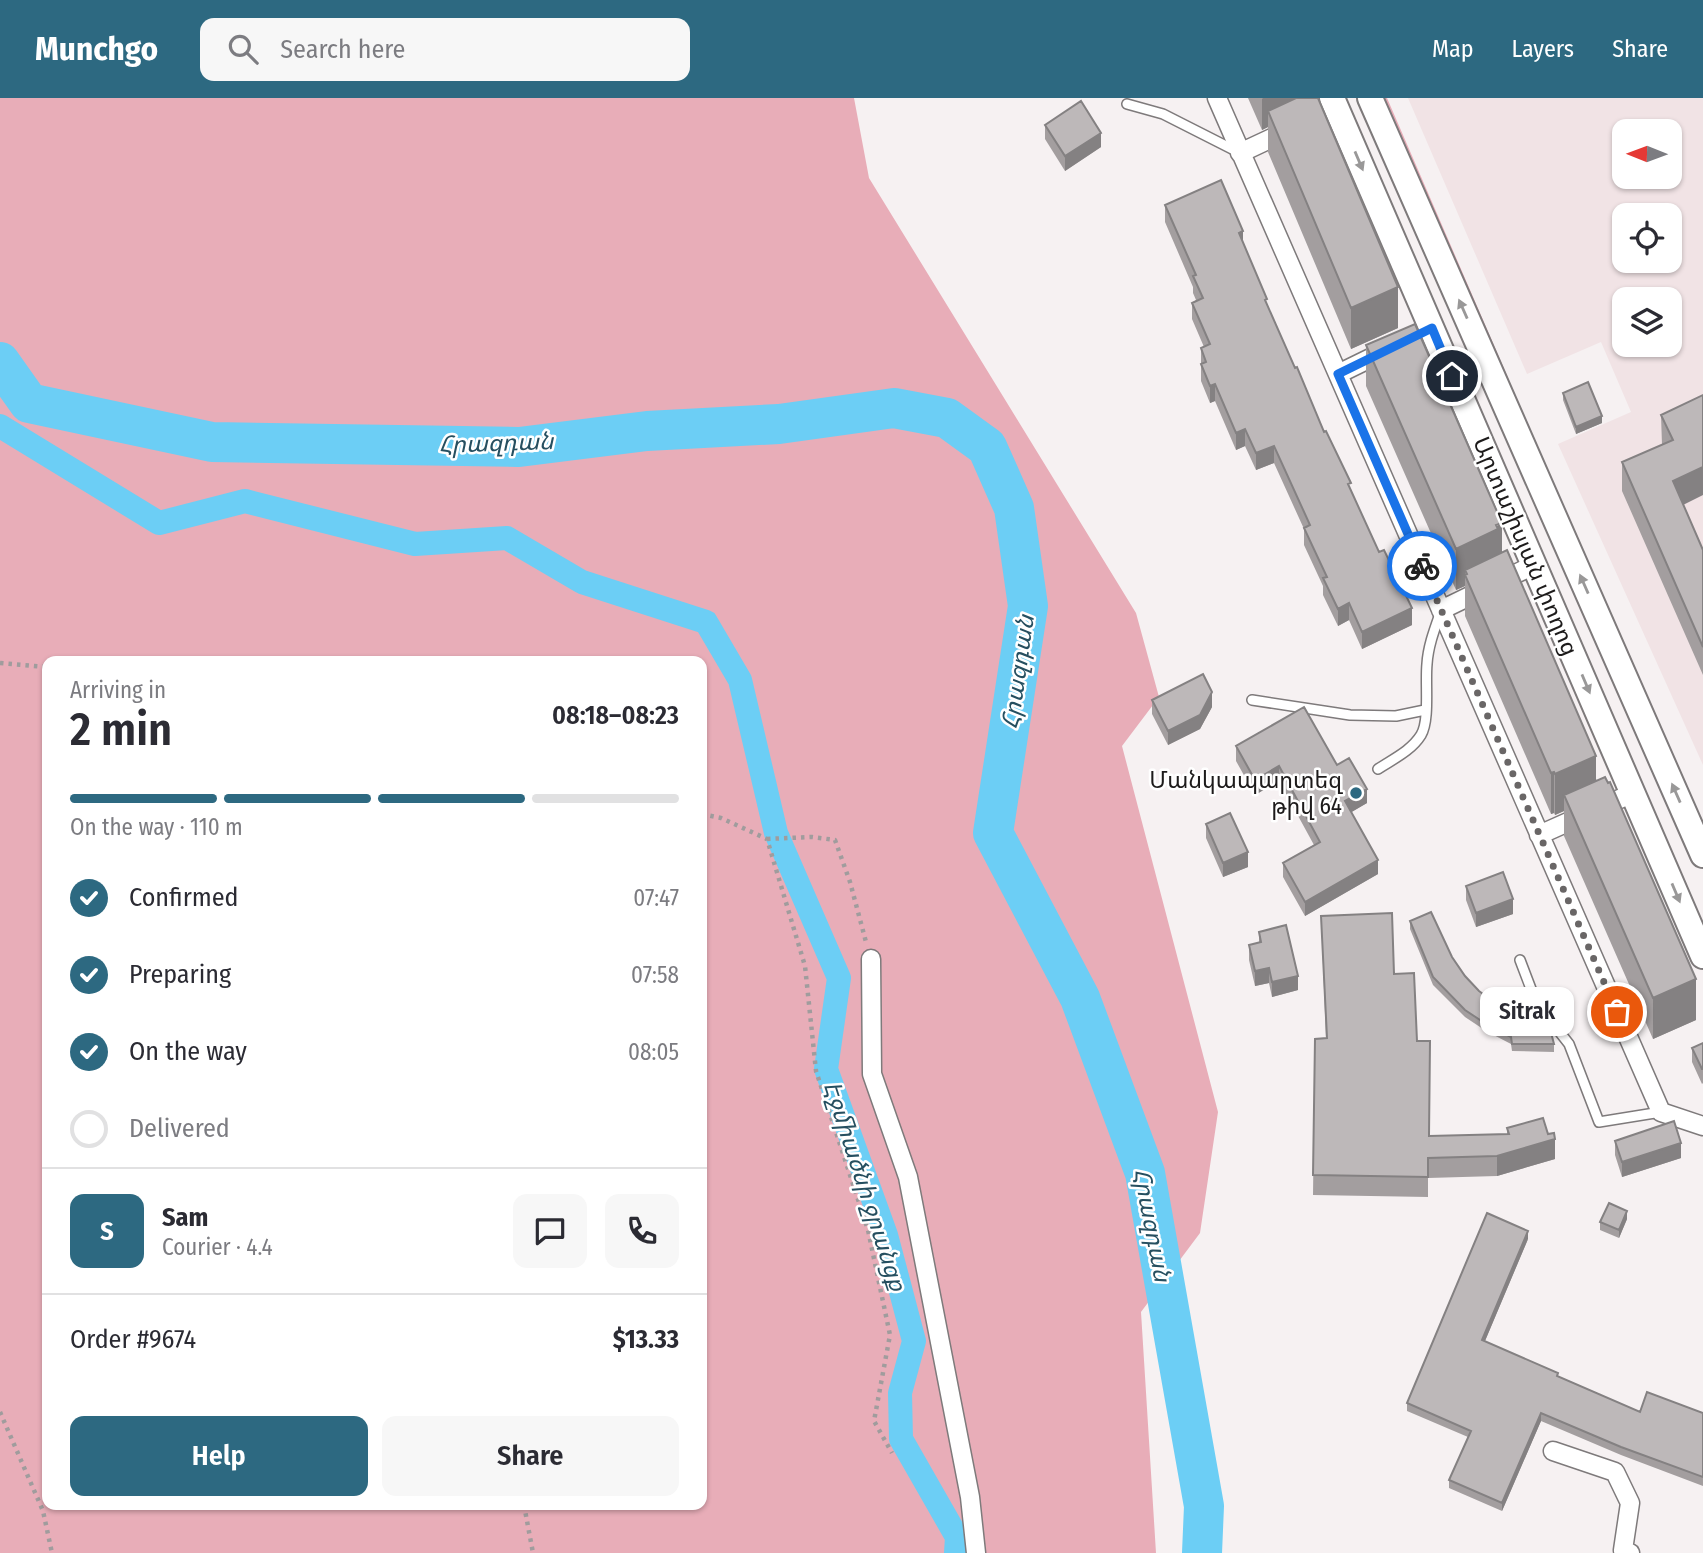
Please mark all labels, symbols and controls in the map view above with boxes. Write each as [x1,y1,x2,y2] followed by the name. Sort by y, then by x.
[200,18,690,81] search box
[35,29,158,69] text: Munchgo
[224,30,262,68] icon: search
[280,34,405,65] text: Search here
[1432,35,1474,63] text: Map
[1512,35,1574,63] text: Layers
[1612,35,1668,63] text: Share
[1612,119,1682,189] north arrow
[1612,119,1682,357] map controls
[1354,150,1365,171] one-way arrow
[1612,203,1682,273] button: locate
[1612,287,1682,357] button: layers
[1457,299,1469,319] one-way arrow
[1422,346,1482,406] pin
[1433,357,1471,395] icon: home
[438,427,556,459] water label: Հրազդան
[1467,433,1585,659] street label: Արտաշիսյան փողոց
[1387,531,1457,601] courier
[1403,547,1441,585] icon: bike
[1578,574,1589,595] one-way arrow
[996,612,1040,731] water label: Հրազդան
[1580,674,1591,695] one-way arrow
[70,676,166,704] text: Arriving in
[552,700,679,731] text: 08:18–08:23
[70,702,172,757] text: 2 min
[1149,766,1343,820] place label: Մանկապարտեզ թիվ 64
[1670,782,1681,803] one-way arrow
[1348,785,1364,801] marker: Մանկապարտեզ թիվ 64
[70,813,243,841] text: On the way · 110 m
[70,879,108,917] icon: check
[129,882,239,913] text: Confirmed
[1670,883,1682,903] one-way arrow
[633,884,679,912] text: 07:47
[70,956,108,994] icon: check
[129,959,231,990] text: Preparing
[631,961,679,989] text: 07:58
[1587,982,1647,1042] pin
[1480,988,1575,1037] callout: Sitrak
[1598,993,1636,1031] icon: bag
[1499,997,1555,1025] text: Sitrak
[70,1033,108,1071] icon: check
[129,1036,247,1067] text: On the way
[628,1038,679,1066] text: 08:05
[818,1078,913,1296] water label: Էջմիածնի ջրանցք
[129,1113,230,1144] text: Delivered
[1127,1166,1177,1286] water label: Հրազդան
[513,1194,587,1268] button: chat
[605,1194,679,1268] button: phone
[162,1202,208,1233] text: Sam
[100,1216,114,1247] text: S
[162,1233,273,1261] text: Courier · 4.4
[70,1324,196,1355] text: Order #9674
[613,1324,679,1355] text: $13.33
[70,1416,368,1496] button: Help
[382,1416,679,1496] button: Share

